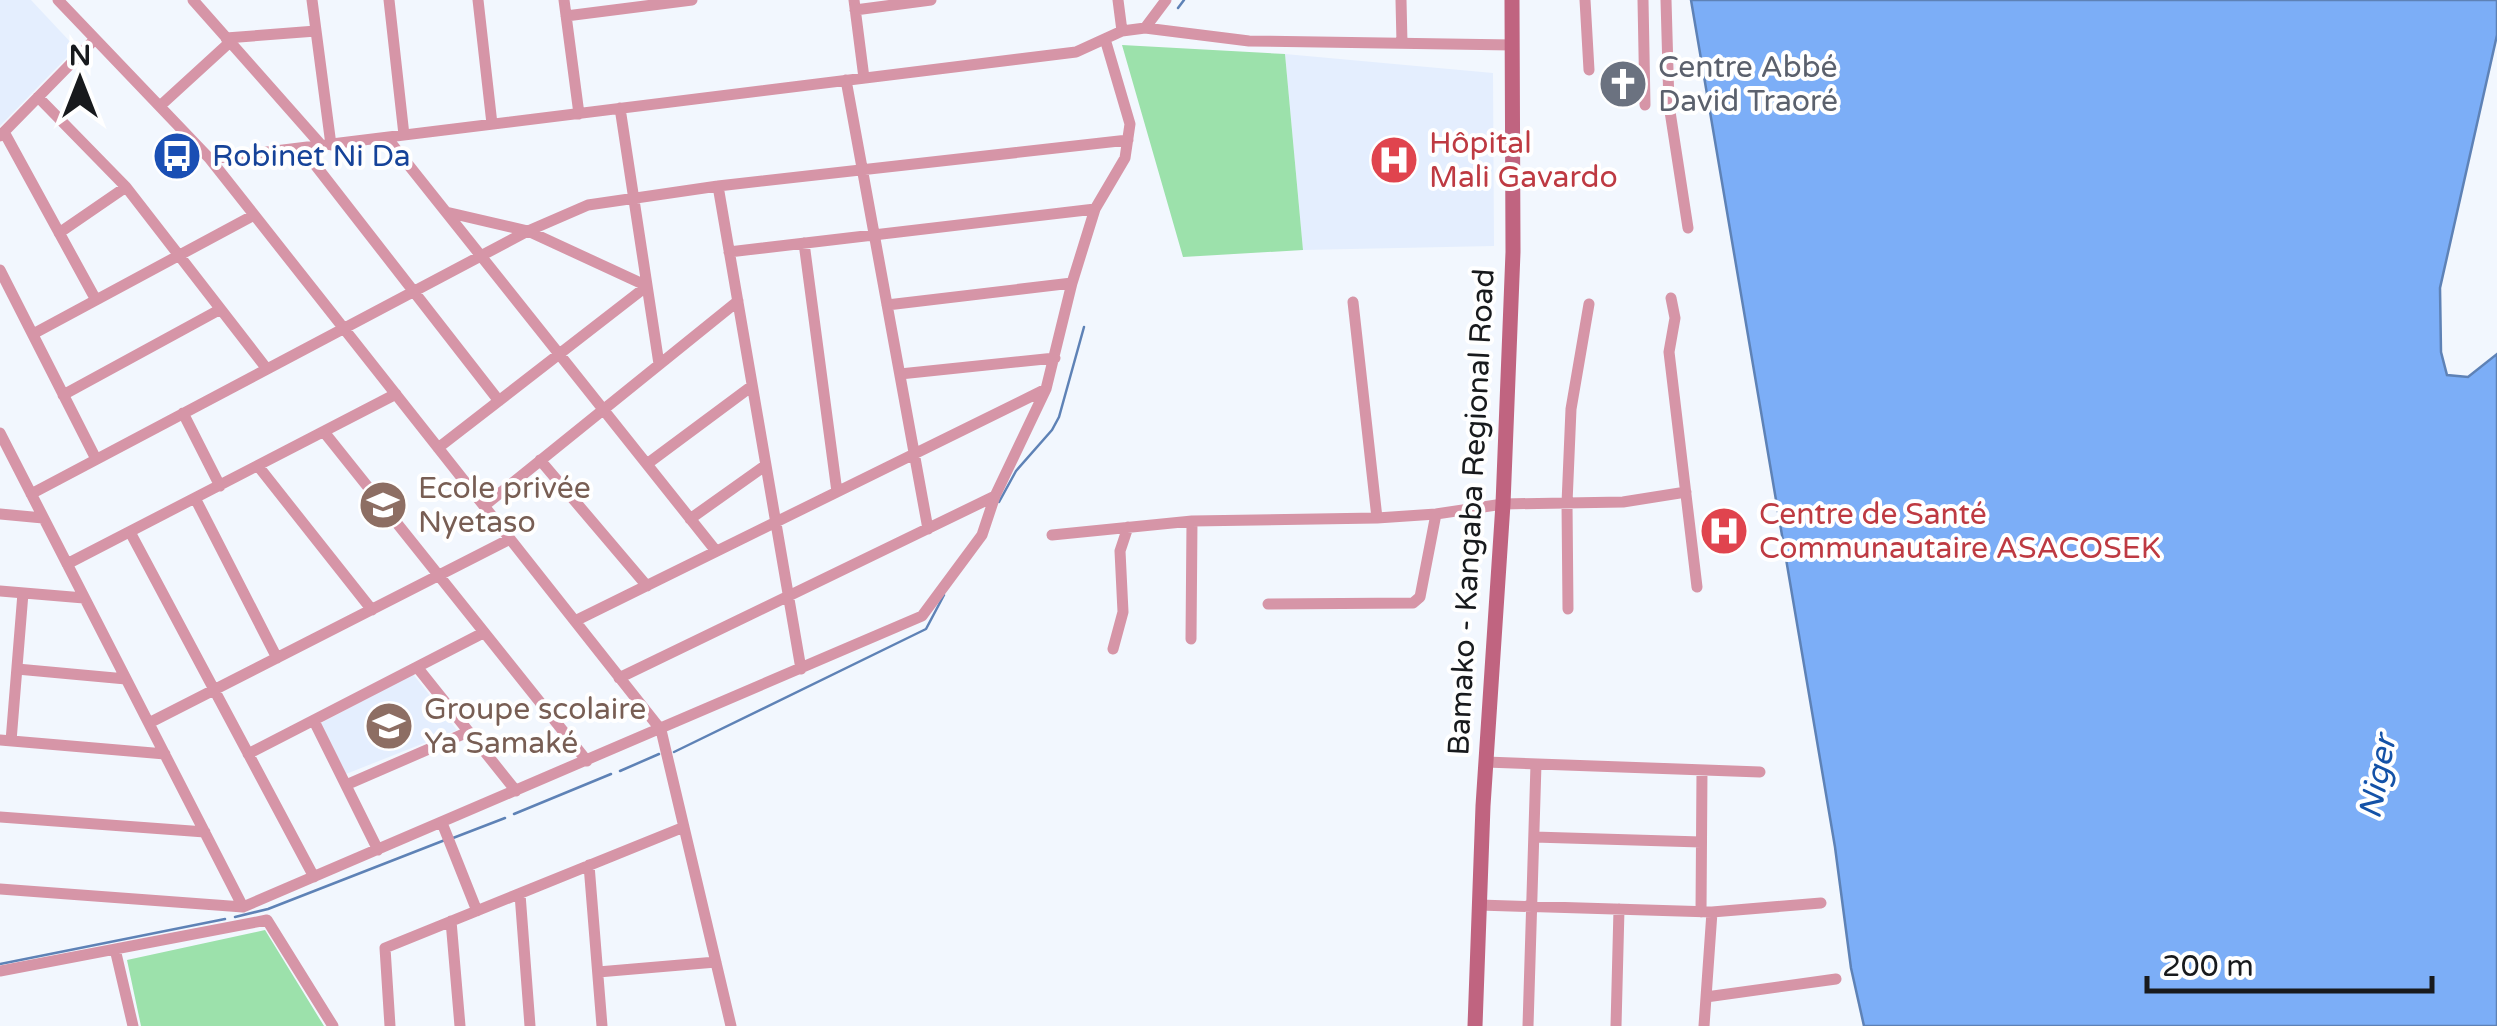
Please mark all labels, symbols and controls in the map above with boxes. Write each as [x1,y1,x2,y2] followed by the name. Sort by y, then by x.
[30,30,130,130] north arrow
[69,39,91,73] text: N
[1658,49,1838,120] place label: Centre Abbé David Traoré
[1597,58,1649,110] church icon: Centre Abbé David Traoré
[1429,125,1618,196] place label: Hôpital Mali Gavardo
[151,130,203,182] bus stop icon: Robinet Ni Da
[1368,134,1420,186] hospital icon: Hôpital Mali Gavardo
[212,138,411,175] place label: Robinet Ni Da
[1440,268,1503,756] street label: Bamako - Kangaba Regional Road
[418,470,591,541] place label: Ecole privée Nyetaso
[357,479,409,531] school or university icon: Ecole privée Nyetaso
[1759,496,2161,567] place label: Centre de Santé Communautaire ASACOSEK
[1698,505,1750,557] hospital icon: Centre de Santé Communautaire ASACOSEK
[424,691,646,762] place label: Groupe scolaire Ya Samaké
[363,700,415,752] school or university icon: Groupe scolaire Ya Samaké
[2351,729,2405,822] water label: Niger
[2147,931,2432,993] scale bar
[2162,948,2254,985] text: 200 m

